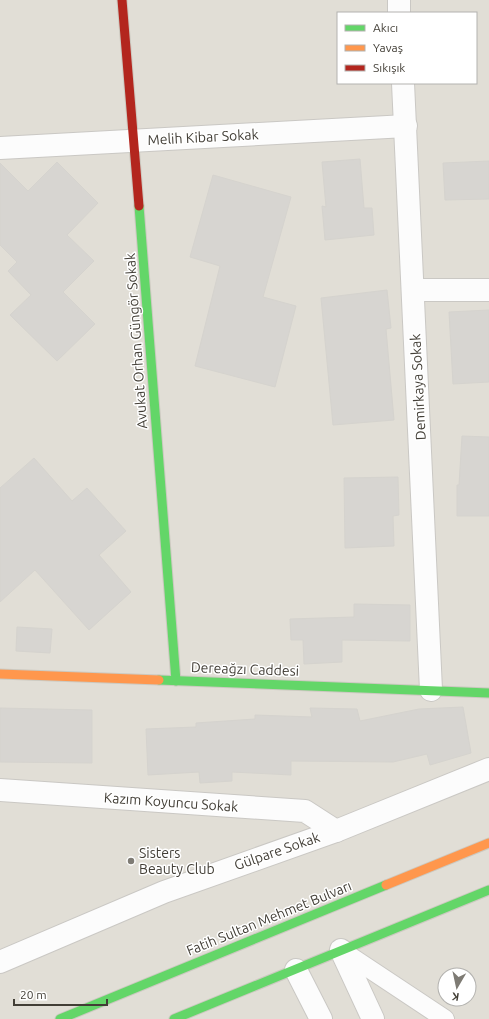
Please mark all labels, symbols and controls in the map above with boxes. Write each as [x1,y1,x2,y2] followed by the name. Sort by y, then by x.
[337,12,477,84] legend
[373,21,398,34] text: Akıcı
[373,41,403,54] text: Yavaş
[373,61,405,74] text: Sıkışık
[147,126,259,148] street label: Melih Kibar Sokak
[122,253,150,429] street label: Avukat Orhan Güngör Sokak
[407,333,429,441] street label: Demirkaya Sokak
[191,659,299,679] street label: Dereağzı Caddesi
[103,789,239,815] street label: Kazım Koyuncu Sokak
[232,829,322,873] street label: Gülpare Sokak
[139,845,215,877] place label: Sisters Beauty Club
[126,856,136,866] marker: Sisters Beauty Club
[184,877,354,959] street label: Fatih Sultan Mehmet Bulvarı
[437,967,477,1007] north arrow
[14,981,107,1007] scale bar
[20,988,47,1001] text: 20 m
[450,990,460,1003] text: K

